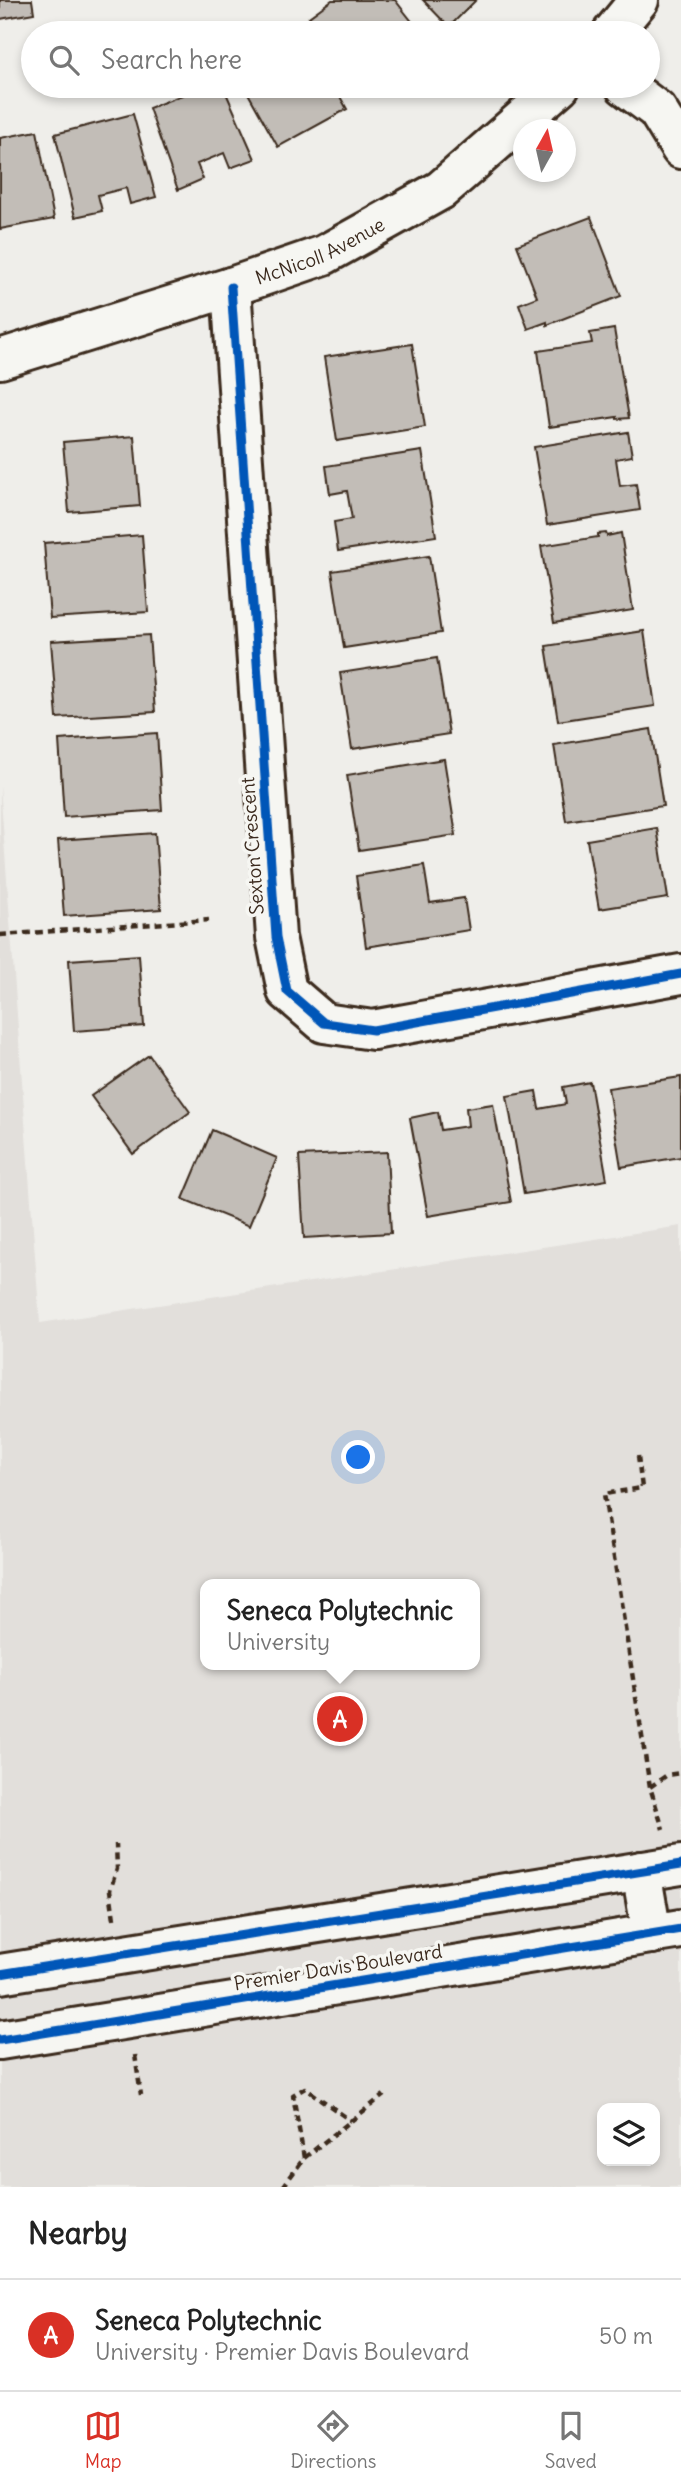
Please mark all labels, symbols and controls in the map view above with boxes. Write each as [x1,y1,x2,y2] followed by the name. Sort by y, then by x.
[21,21,660,98] search box
[45,41,83,79] icon: search
[101,43,242,76] text: Search here
[513,119,576,182] north arrow
[252,212,389,290] street label: McNicoll Avenue
[235,776,269,916] street label: Sexton Crescent
[341,1440,375,1474] your location
[200,1579,480,1670] popup
[227,1594,453,1627] text: Seneca Polytechnic
[227,1627,330,1656] text: University
[317,1693,363,1745] pin: A
[232,1939,444,1995] street label: Premier Davis Boulevard
[597,2103,660,2166] map controls
[597,2103,660,2166] button: layers
[28,2214,128,2252] text: Nearby
[95,2304,322,2337] text: Seneca Polytechnic
[44,2321,58,2350] text: A
[599,2321,653,2350] text: 50 m
[95,2337,469,2366] text: University · Premier Davis Boulevard
[84,2407,122,2473] tab: Map
[291,2407,376,2473] tab: Directions
[545,2407,597,2473] tab: Saved

